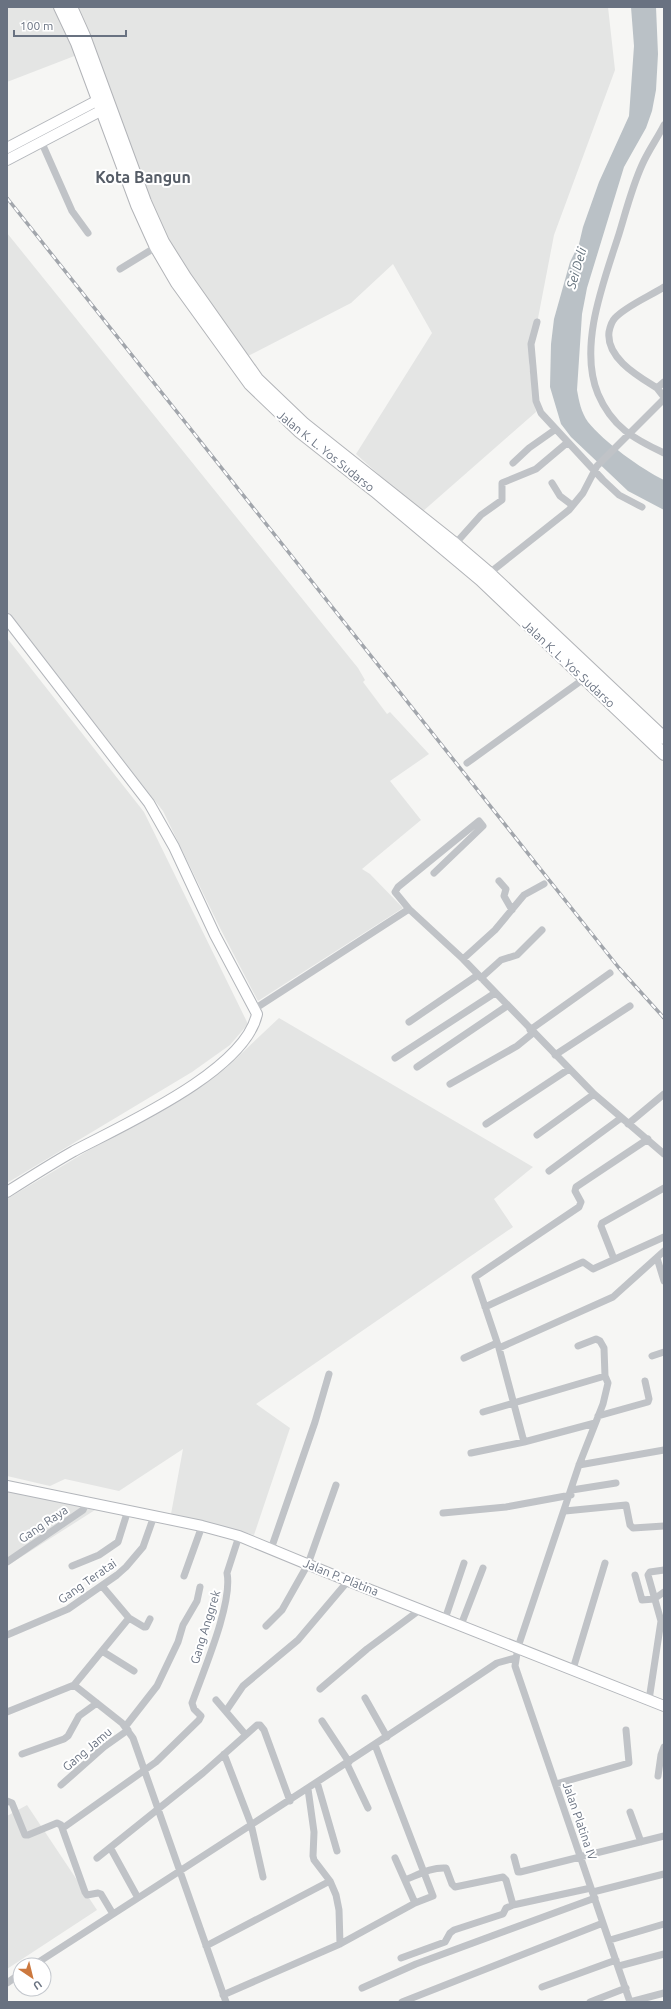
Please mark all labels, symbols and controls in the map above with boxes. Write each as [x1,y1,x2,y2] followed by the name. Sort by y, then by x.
[14,12,126,38] scale bar
[20,19,53,32] text: 100 m
[95,168,191,186] district label: Kota Bangun
[563,245,589,291] water label: Sei Deli
[275,408,377,494] street label: Jalan K. L. Yos Sudarso
[520,618,618,710] street label: Jalan K. L. Yos Sudarso
[16,1503,70,1545] street label: Gang Raya
[55,1556,119,1606] street label: Gang Teratai
[301,1556,381,1598] street label: Jalan P. Platina
[188,1589,222,1665] street label: Gang Anggrek
[60,1725,114,1773] street label: Gang Jamu
[561,1780,600,1862] street label: Jalan Platina IV
[12,1957,52,1997] north arrow
[31,1978,44,1992] text: U

